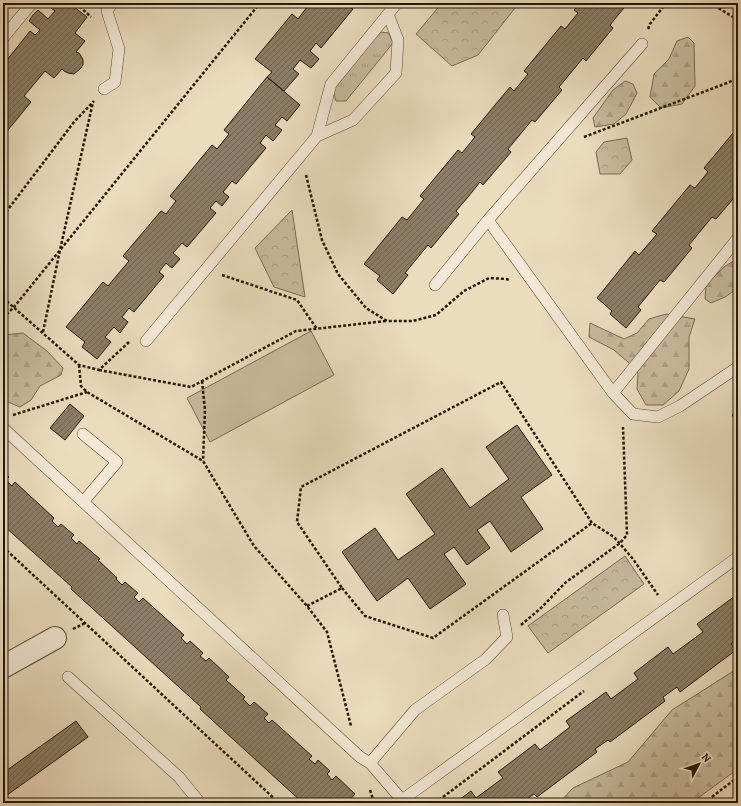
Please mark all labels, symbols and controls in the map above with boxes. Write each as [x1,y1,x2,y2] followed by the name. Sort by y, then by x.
[679,744,719,784] north arrow
[698,750,714,766] text: N

